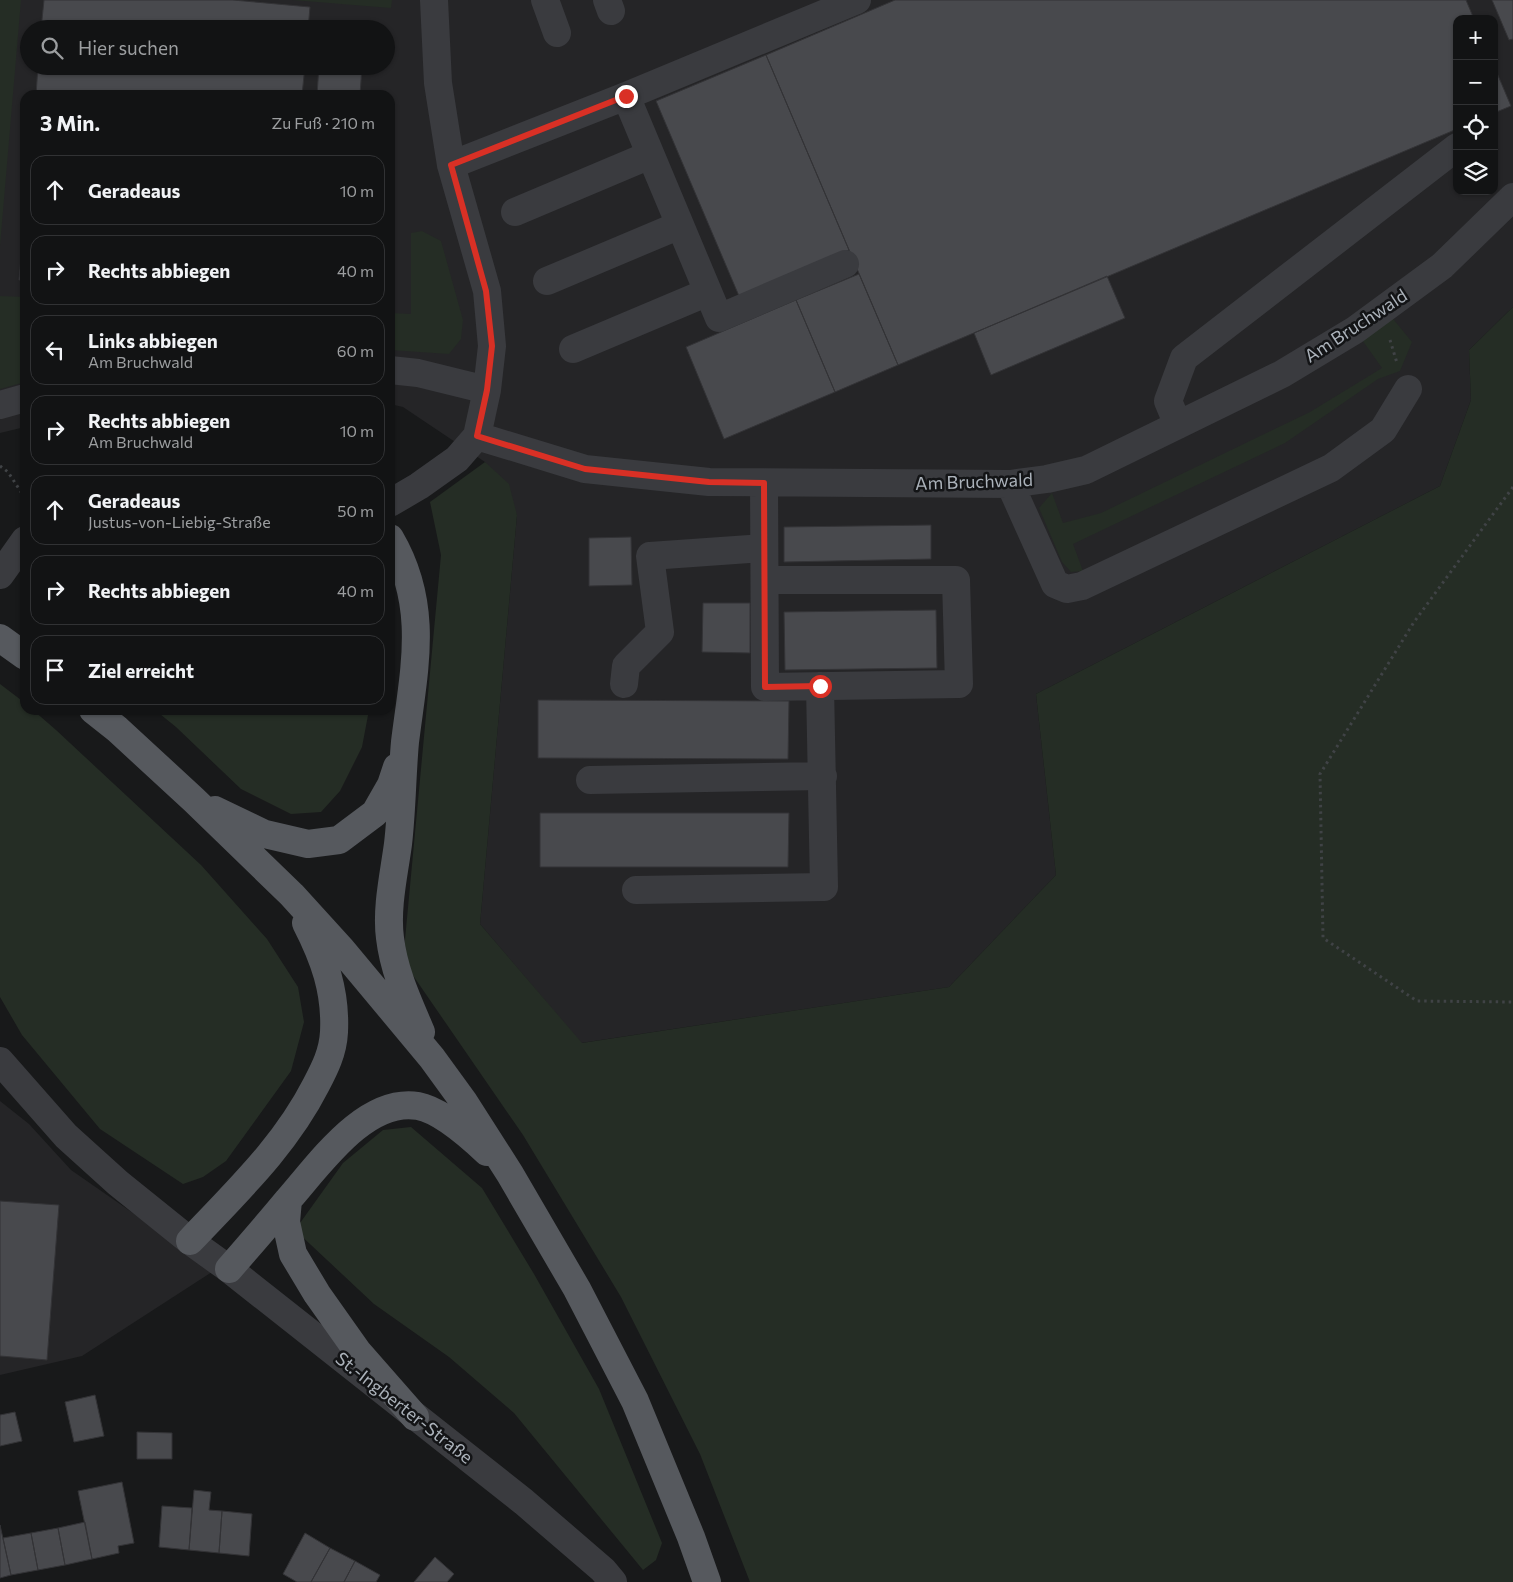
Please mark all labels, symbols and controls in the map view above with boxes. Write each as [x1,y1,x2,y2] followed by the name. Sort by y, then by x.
[1453,15,1498,195] map controls
[1453,15,1498,60] button: +
[20,20,395,75] search box
[38,34,66,62] icon: search
[78,36,179,59] text: Hier suchen
[1453,60,1498,105] button: −
[615,85,638,108] route end
[1453,105,1498,150] button: locate
[40,110,100,135] text: 3 Min.
[272,113,375,132] text: Zu Fuß · 210 m
[1453,150,1498,195] button: layers
[41,176,69,204] icon: ahead
[88,179,180,202] text: Geradeaus
[340,181,374,200] text: 10 m
[41,256,69,284] icon: right
[88,259,230,282] text: Rechts abbiegen
[337,261,374,280] text: 40 m
[1300,284,1411,367] street label: Am Bruchwald
[88,329,218,352] text: Links abbiegen
[41,336,69,364] icon: left
[337,341,374,360] text: 60 m
[88,352,193,371] text: Am Bruchwald
[88,409,230,432] text: Rechts abbiegen
[41,416,69,444] icon: right
[340,421,374,440] text: 10 m
[88,432,193,451] text: Am Bruchwald
[915,468,1033,494] street label: Am Bruchwald
[88,489,180,512] text: Geradeaus
[41,496,69,524] icon: ahead
[337,501,374,520] text: 50 m
[88,512,271,531] text: Justus-von-Liebig-Straße
[41,576,69,604] icon: right
[88,579,230,602] text: Rechts abbiegen
[337,581,374,600] text: 40 m
[41,656,69,684] icon: arrive
[88,659,194,682] text: Ziel erreicht
[809,675,832,698] route start
[332,1347,478,1468] street label: St.-Ingberter-Straße

